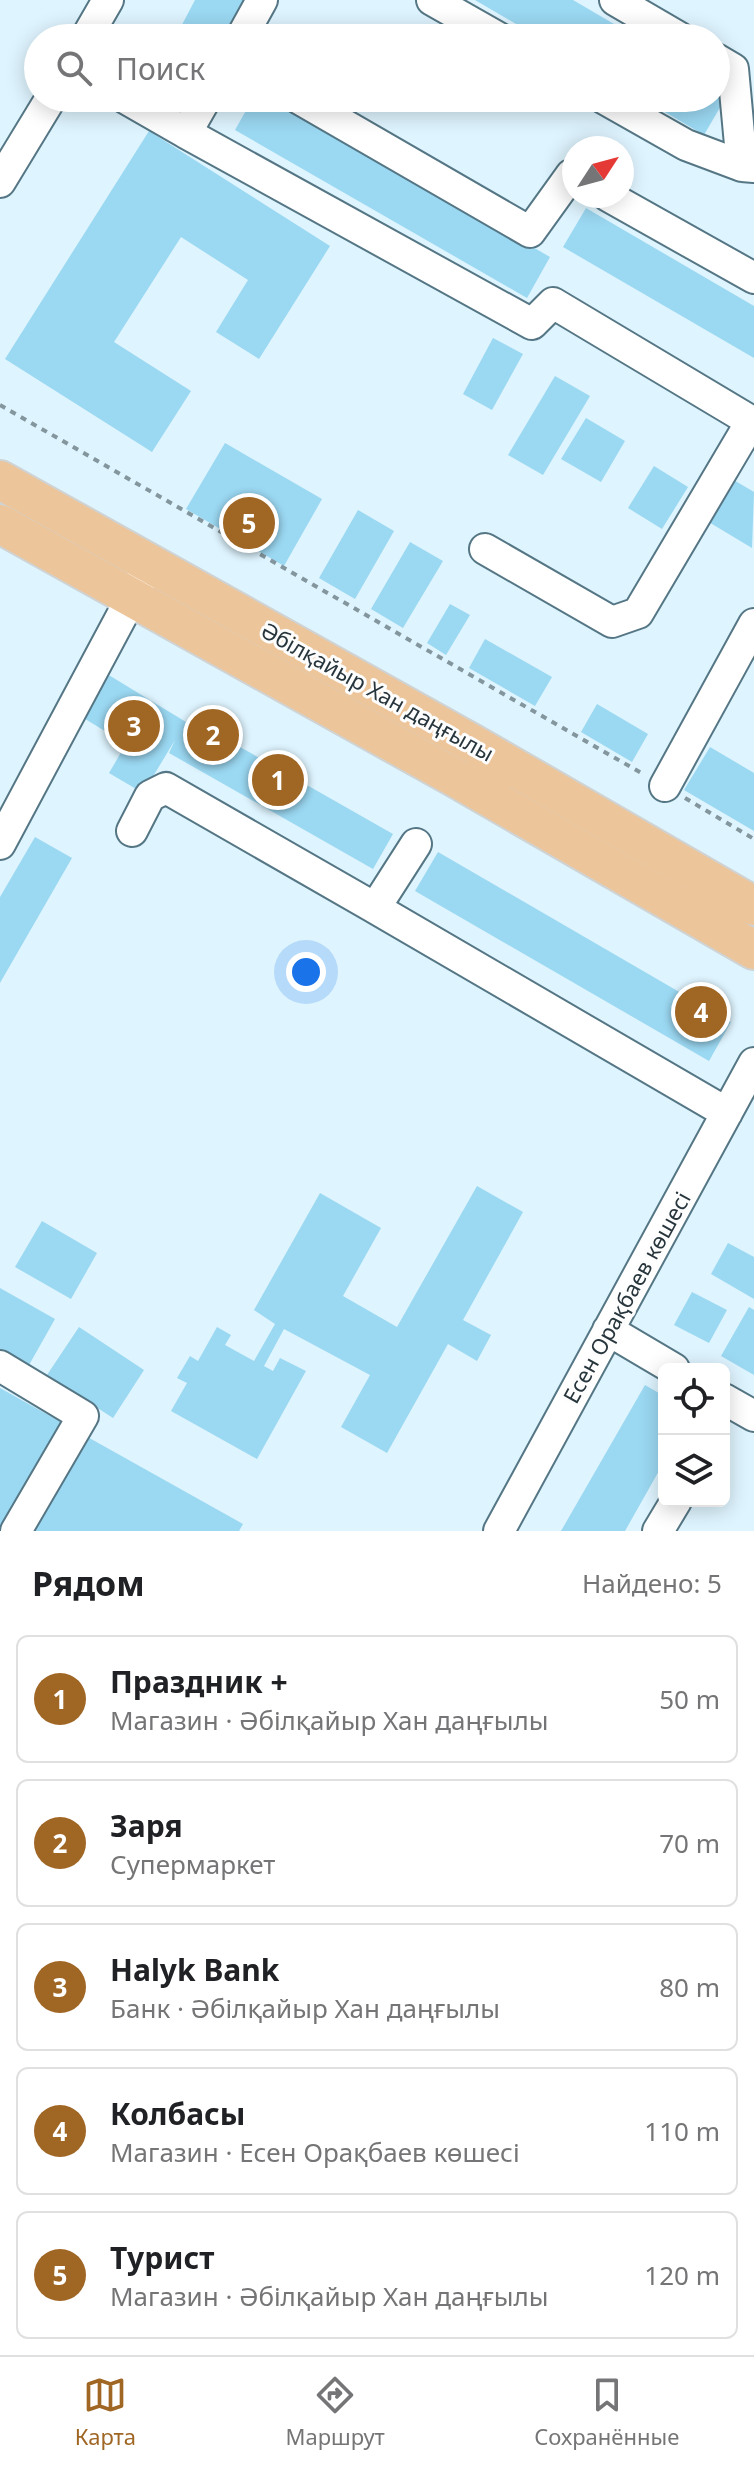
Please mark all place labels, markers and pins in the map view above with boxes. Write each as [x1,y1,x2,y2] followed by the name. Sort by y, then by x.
[223,493,275,553] pin: 5
[108,696,160,756] pin: 3
[187,705,239,765] pin: 2
[252,750,304,810] pin: 1
[675,982,727,1042] pin: 4

